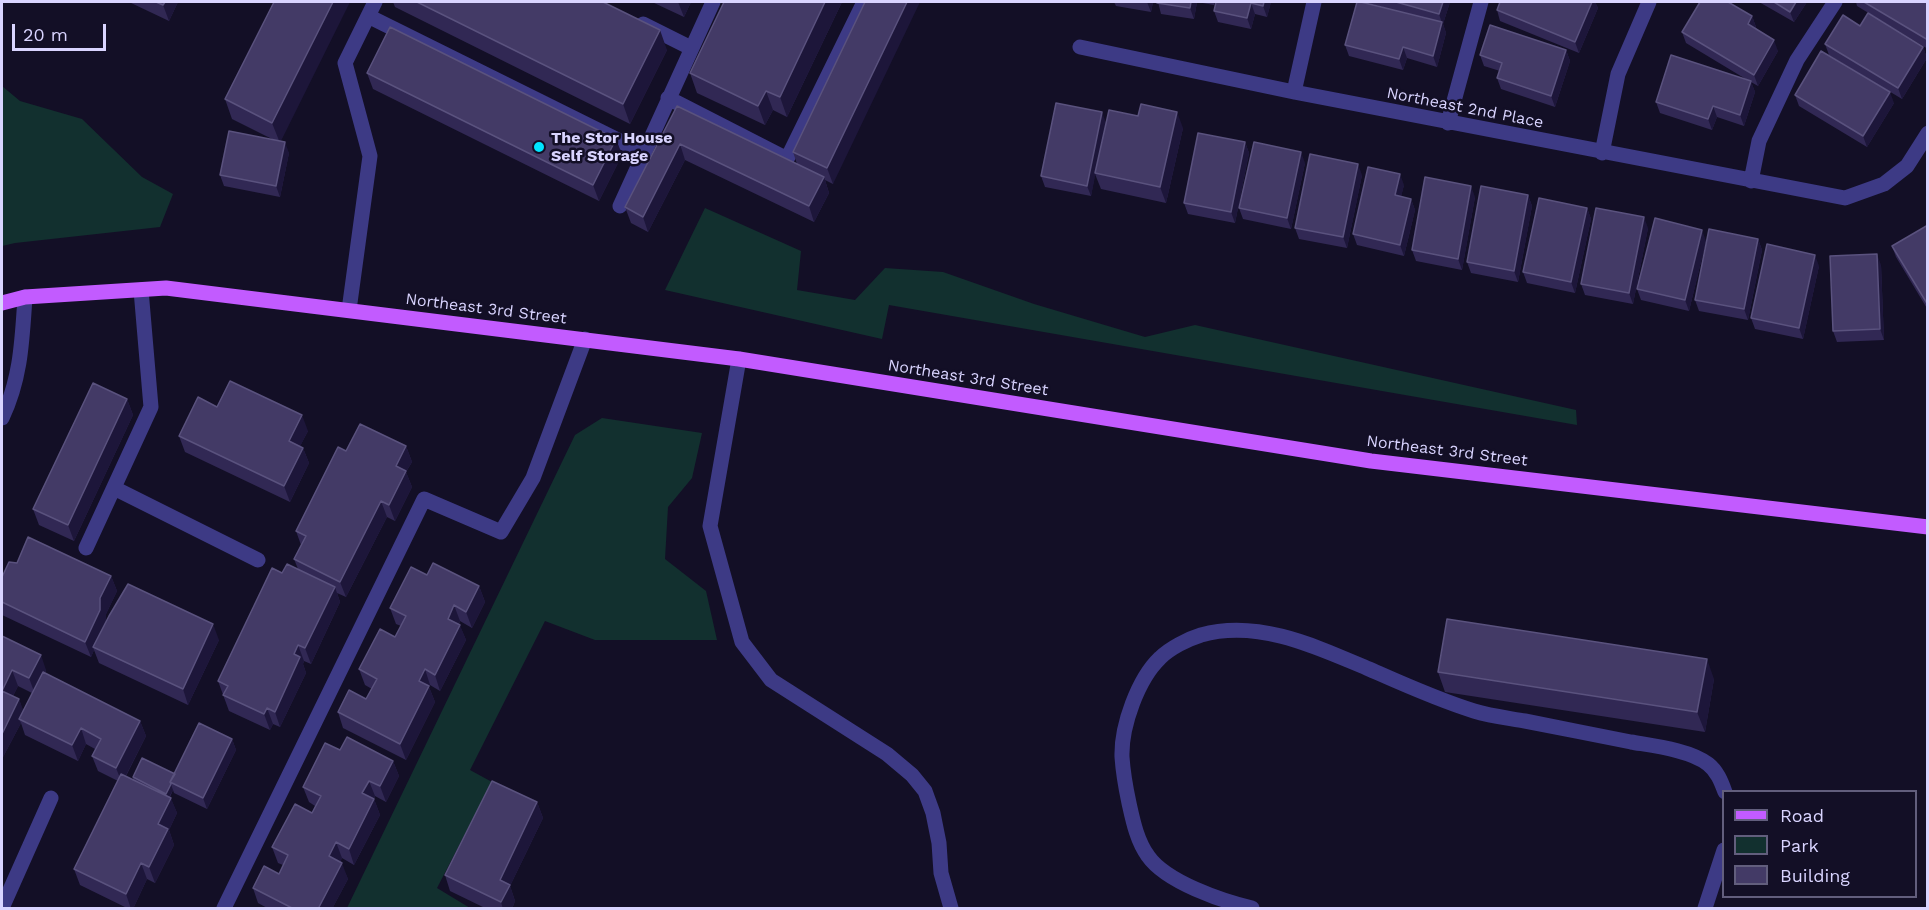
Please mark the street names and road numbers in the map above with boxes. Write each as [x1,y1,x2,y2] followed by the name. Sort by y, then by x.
[1385,83,1545,133] street label: Northeast 2nd Place
[404,290,568,328] street label: Northeast 3rd Street
[886,356,1050,400] street label: Northeast 3rd Street
[1365,432,1529,470] street label: Northeast 3rd Street

